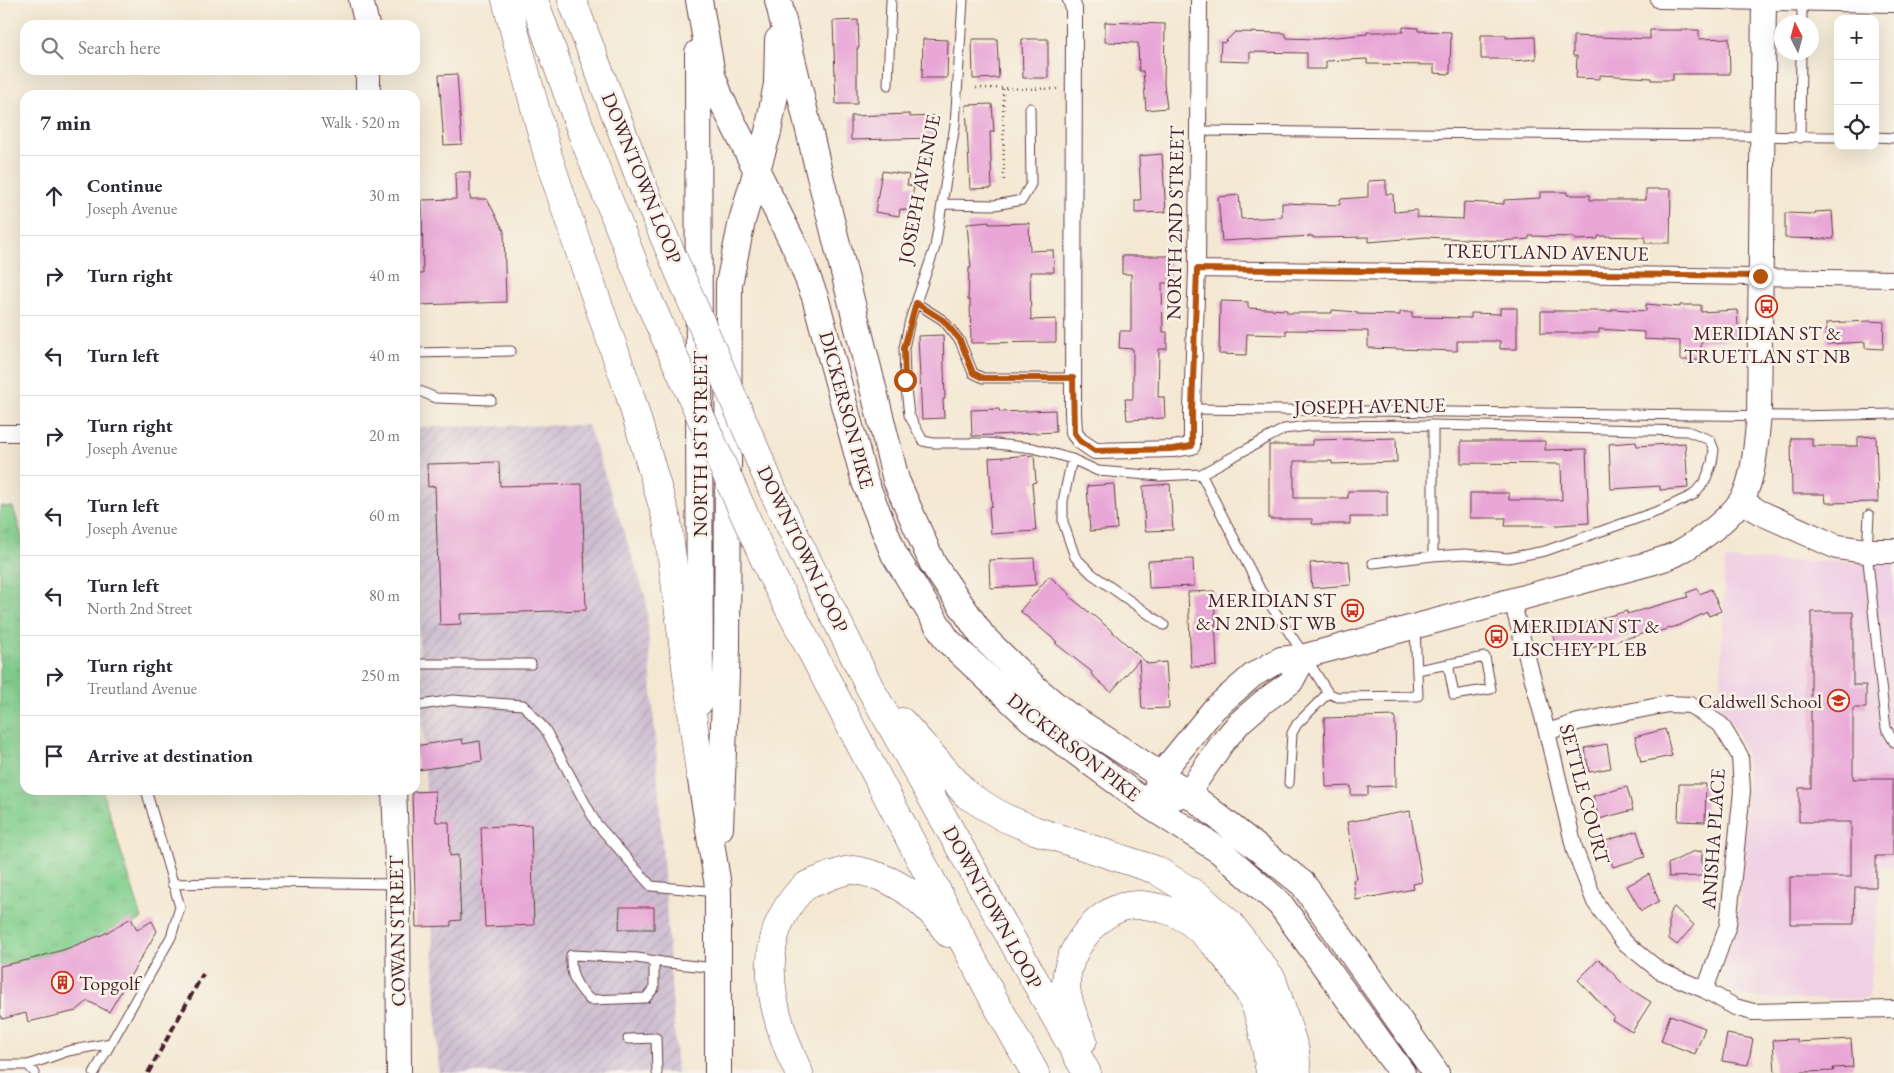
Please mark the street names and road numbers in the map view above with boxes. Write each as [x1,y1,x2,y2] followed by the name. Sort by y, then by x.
[596,88,688,268] street label: DOWNTOWN LOOP
[891,112,946,268] street label: JOSEPH AVENUE
[1160,125,1190,320] street label: NORTH 2ND STREET
[1443,237,1649,267] street label: TREUTLAND AVENUE
[813,328,881,492] street label: DICKERSON PIKE
[687,350,713,537] street label: NORTH 1ST STREET
[1292,392,1446,420] street label: JOSEPH AVENUE
[751,461,855,637] street label: DOWNTOWN LOOP
[1002,687,1146,807] street label: DICKERSON PIKE
[1554,721,1616,868] street label: SETTLE COURT
[1695,768,1731,911] street label: ANISHA PLACE
[937,821,1049,993] street label: DOWNTOWN LOOP
[383,855,411,1007] street label: COWAN STREET

